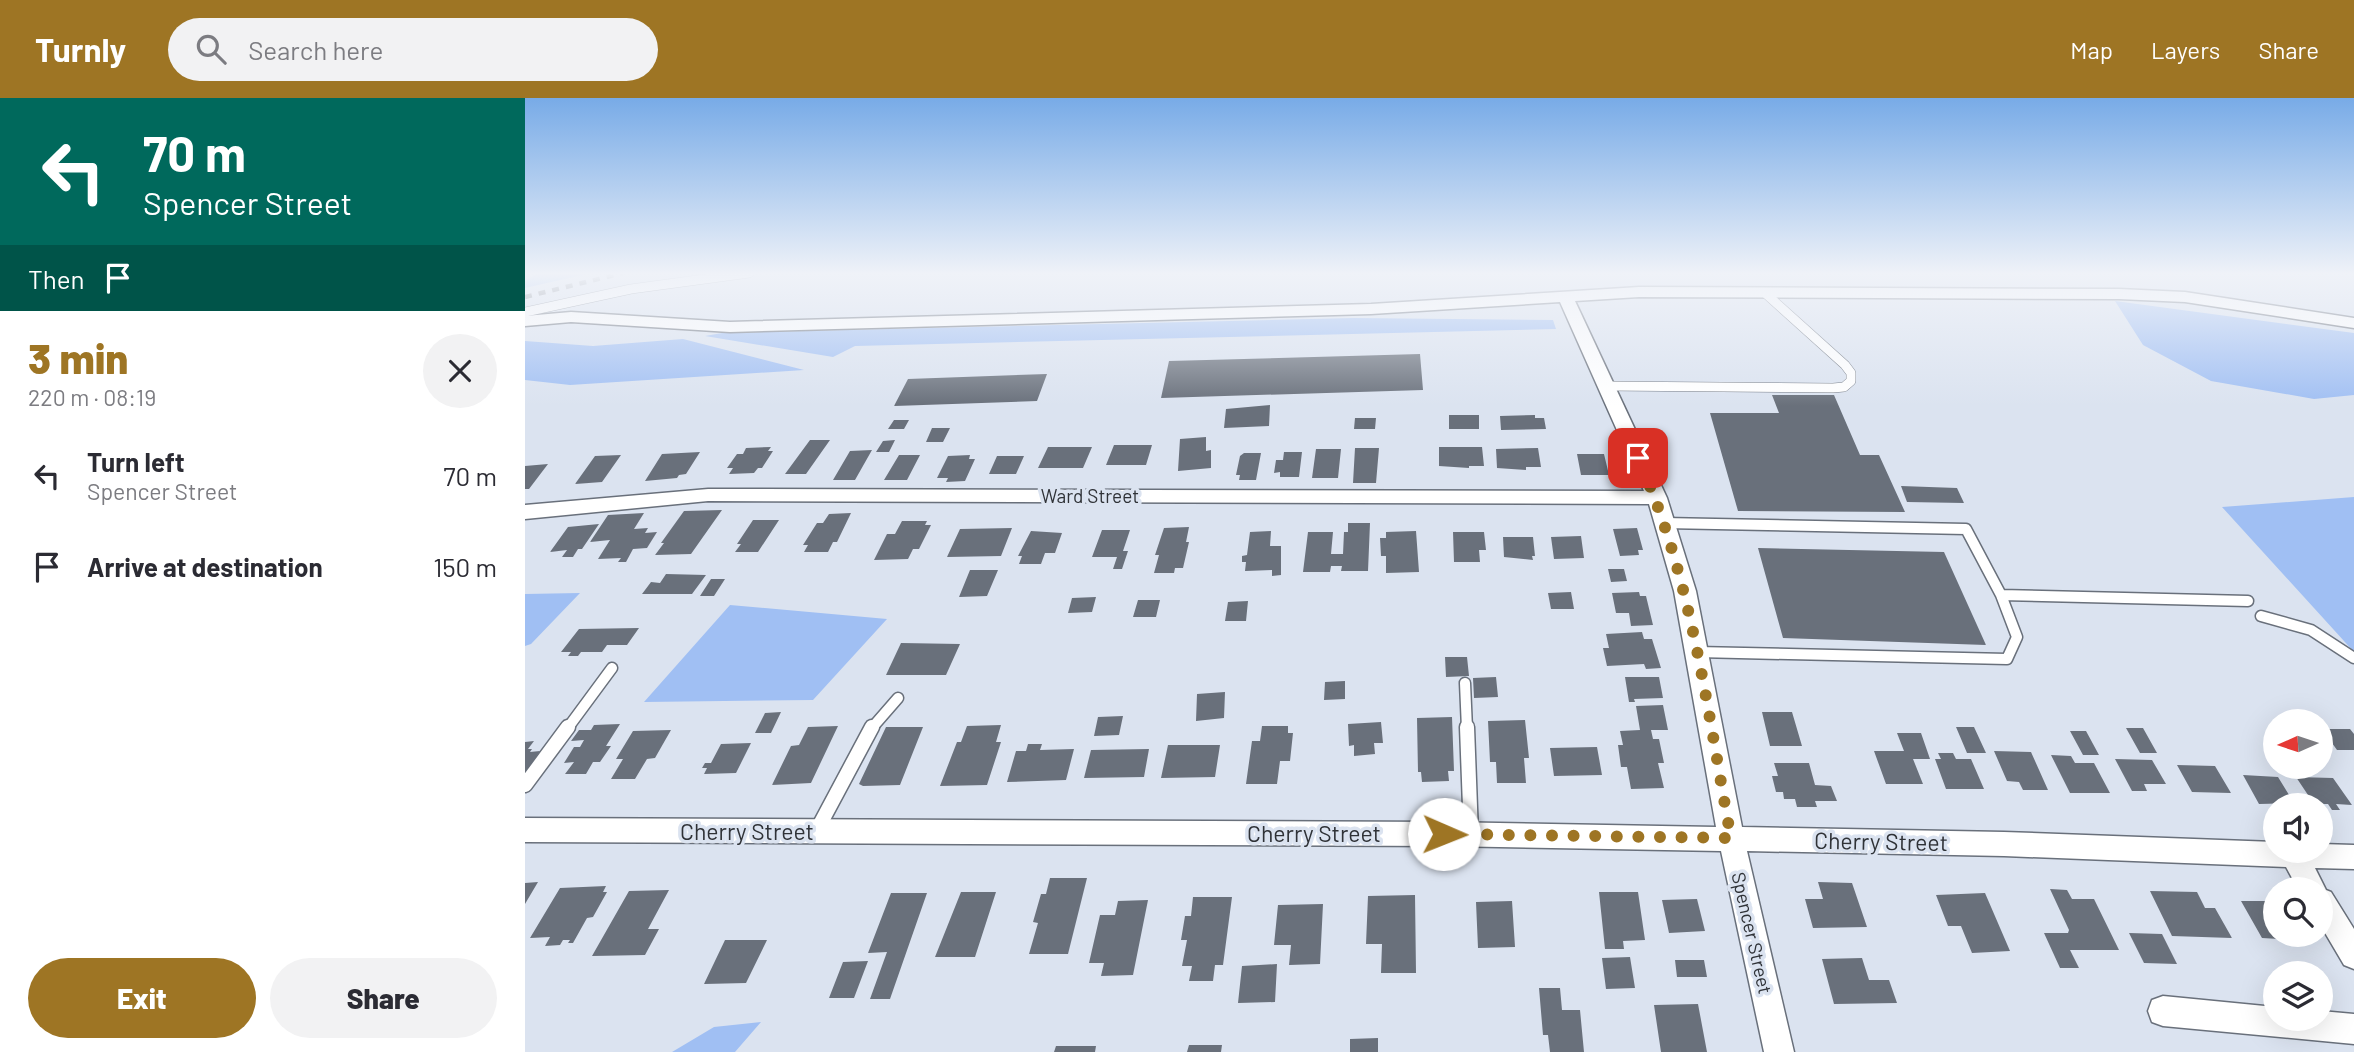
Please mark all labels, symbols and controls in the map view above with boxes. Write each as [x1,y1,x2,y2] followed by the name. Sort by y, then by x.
[168,18,658,81] search box
[35,29,126,69] text: Turnly
[192,30,230,68] icon: search
[248,34,383,65] text: Search here
[2070,35,2113,64] text: Map
[2151,35,2220,64] text: Layers
[2258,35,2319,64] text: Share
[143,123,246,182] text: 70 m
[28,126,119,217] icon: left
[143,183,352,221] text: Spencer Street
[99,259,137,297] icon: arrive
[28,263,85,294] text: Then
[28,332,128,382] text: 3 min
[423,334,497,408] button: close
[28,383,156,411] text: 220 m · 08:19
[1608,428,1668,488] pin
[1619,439,1657,477] icon: arrive
[87,446,185,477] text: Turn left
[28,457,66,495] icon: left
[443,460,497,491] text: 70 m
[87,477,237,505] text: Spencer Street
[1041,484,1139,507] street label: Ward Street
[28,548,66,586] icon: arrive
[87,551,323,582] text: Arrive at destination
[433,551,497,582] text: 150 m
[2263,709,2333,779] north arrow
[2263,709,2333,1031] map controls
[2263,793,2333,863] button: sound
[1407,797,1481,871] position arrow
[680,817,814,845] street label: Cherry Street
[1247,819,1381,847] street label: Cherry Street
[1814,826,1948,856] street label: Cherry Street
[1727,870,1778,996] street label: Spencer Street
[2263,877,2333,947] button: search
[28,958,256,1038] button: Exit
[270,958,497,1038] button: Share
[2263,961,2333,1031] button: layers

